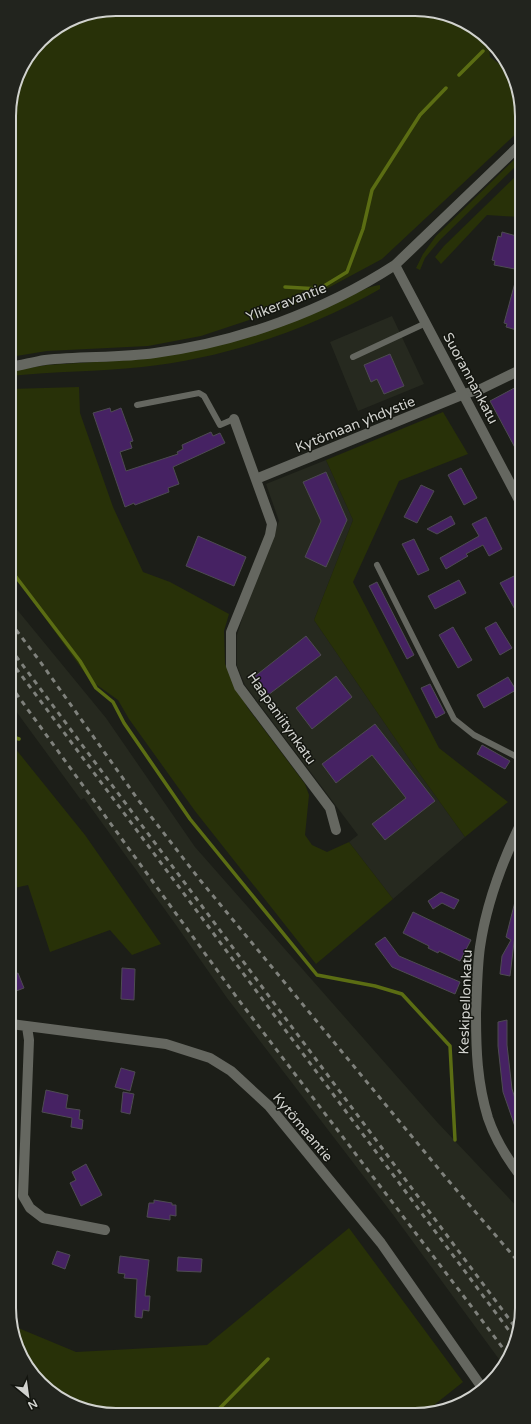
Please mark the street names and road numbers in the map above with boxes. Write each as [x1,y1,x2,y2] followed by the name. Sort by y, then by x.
[244,279,329,326] street label: Ylikeravantie
[439,330,502,427] street label: Suorannankatu
[293,393,418,456] street label: Kytömaan yhdystie
[243,669,320,768] street label: Haapaniitynkatu
[455,949,476,1055] street label: Keskipellonkatu
[269,1089,336,1165] street label: Kytömaantie

